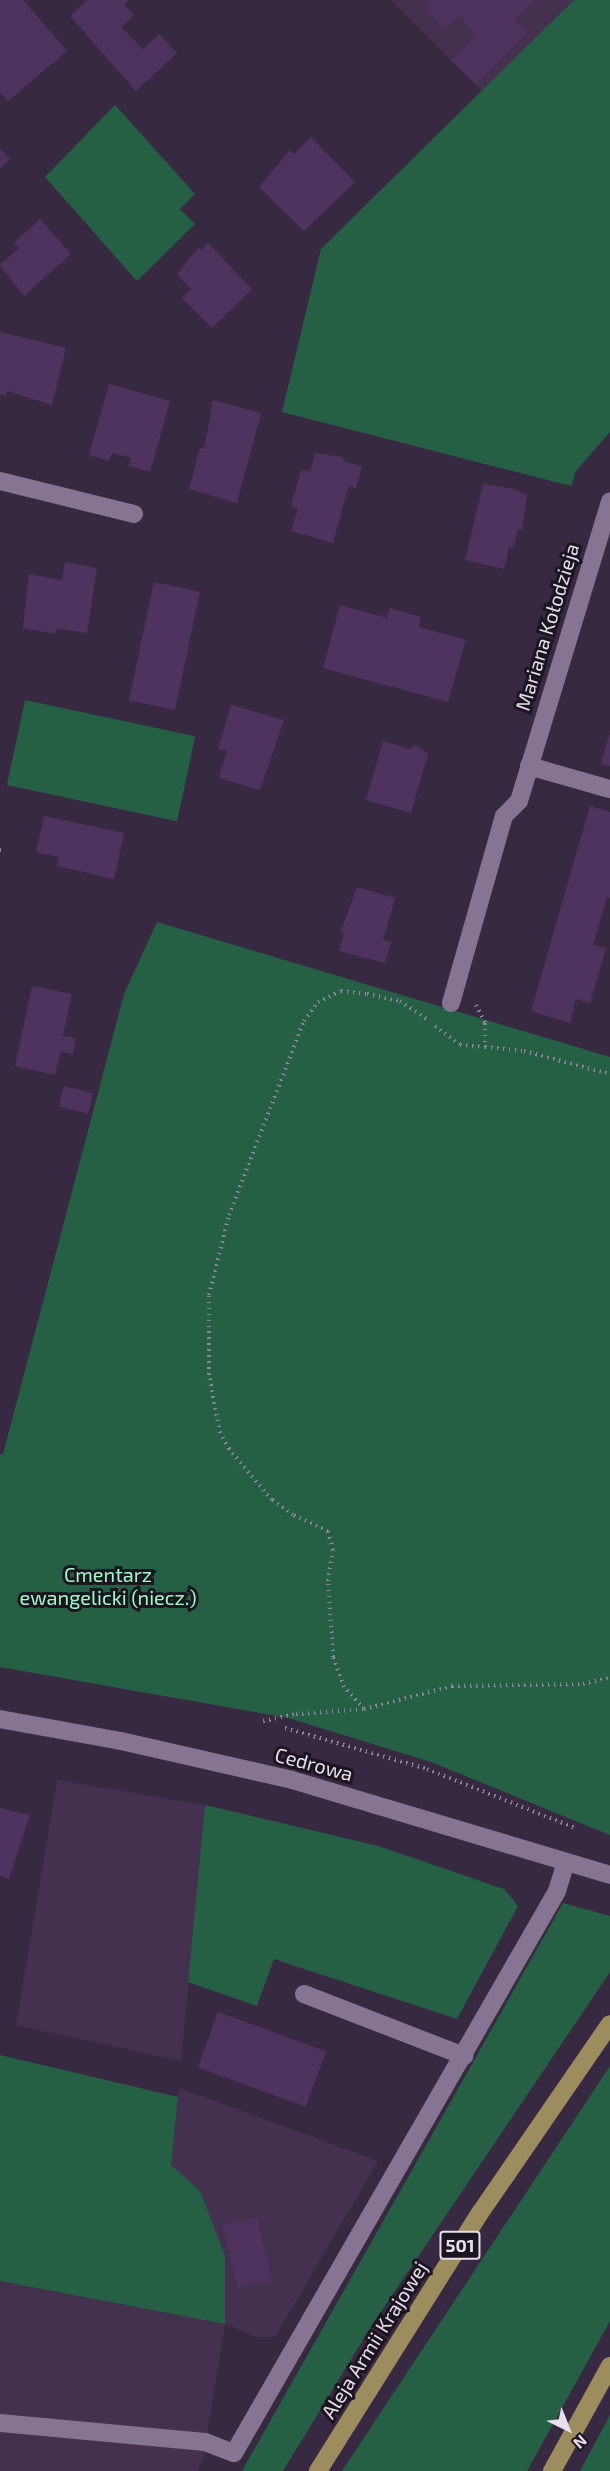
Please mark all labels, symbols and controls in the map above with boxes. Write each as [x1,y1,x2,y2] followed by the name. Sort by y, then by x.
[510,540,584,714] street label: Mariana Kołodzieja
[19,1562,197,1609] park label: Cmentarz ewangelicki (niecz.)
[272,1742,356,1786] street label: Cedrowa
[439,2230,481,2260] road number: 501
[316,2257,432,2423] street label: Aleja Armii Krajowej
[538,2399,598,2459] north arrow
[570,2432,591,2453] text: N

